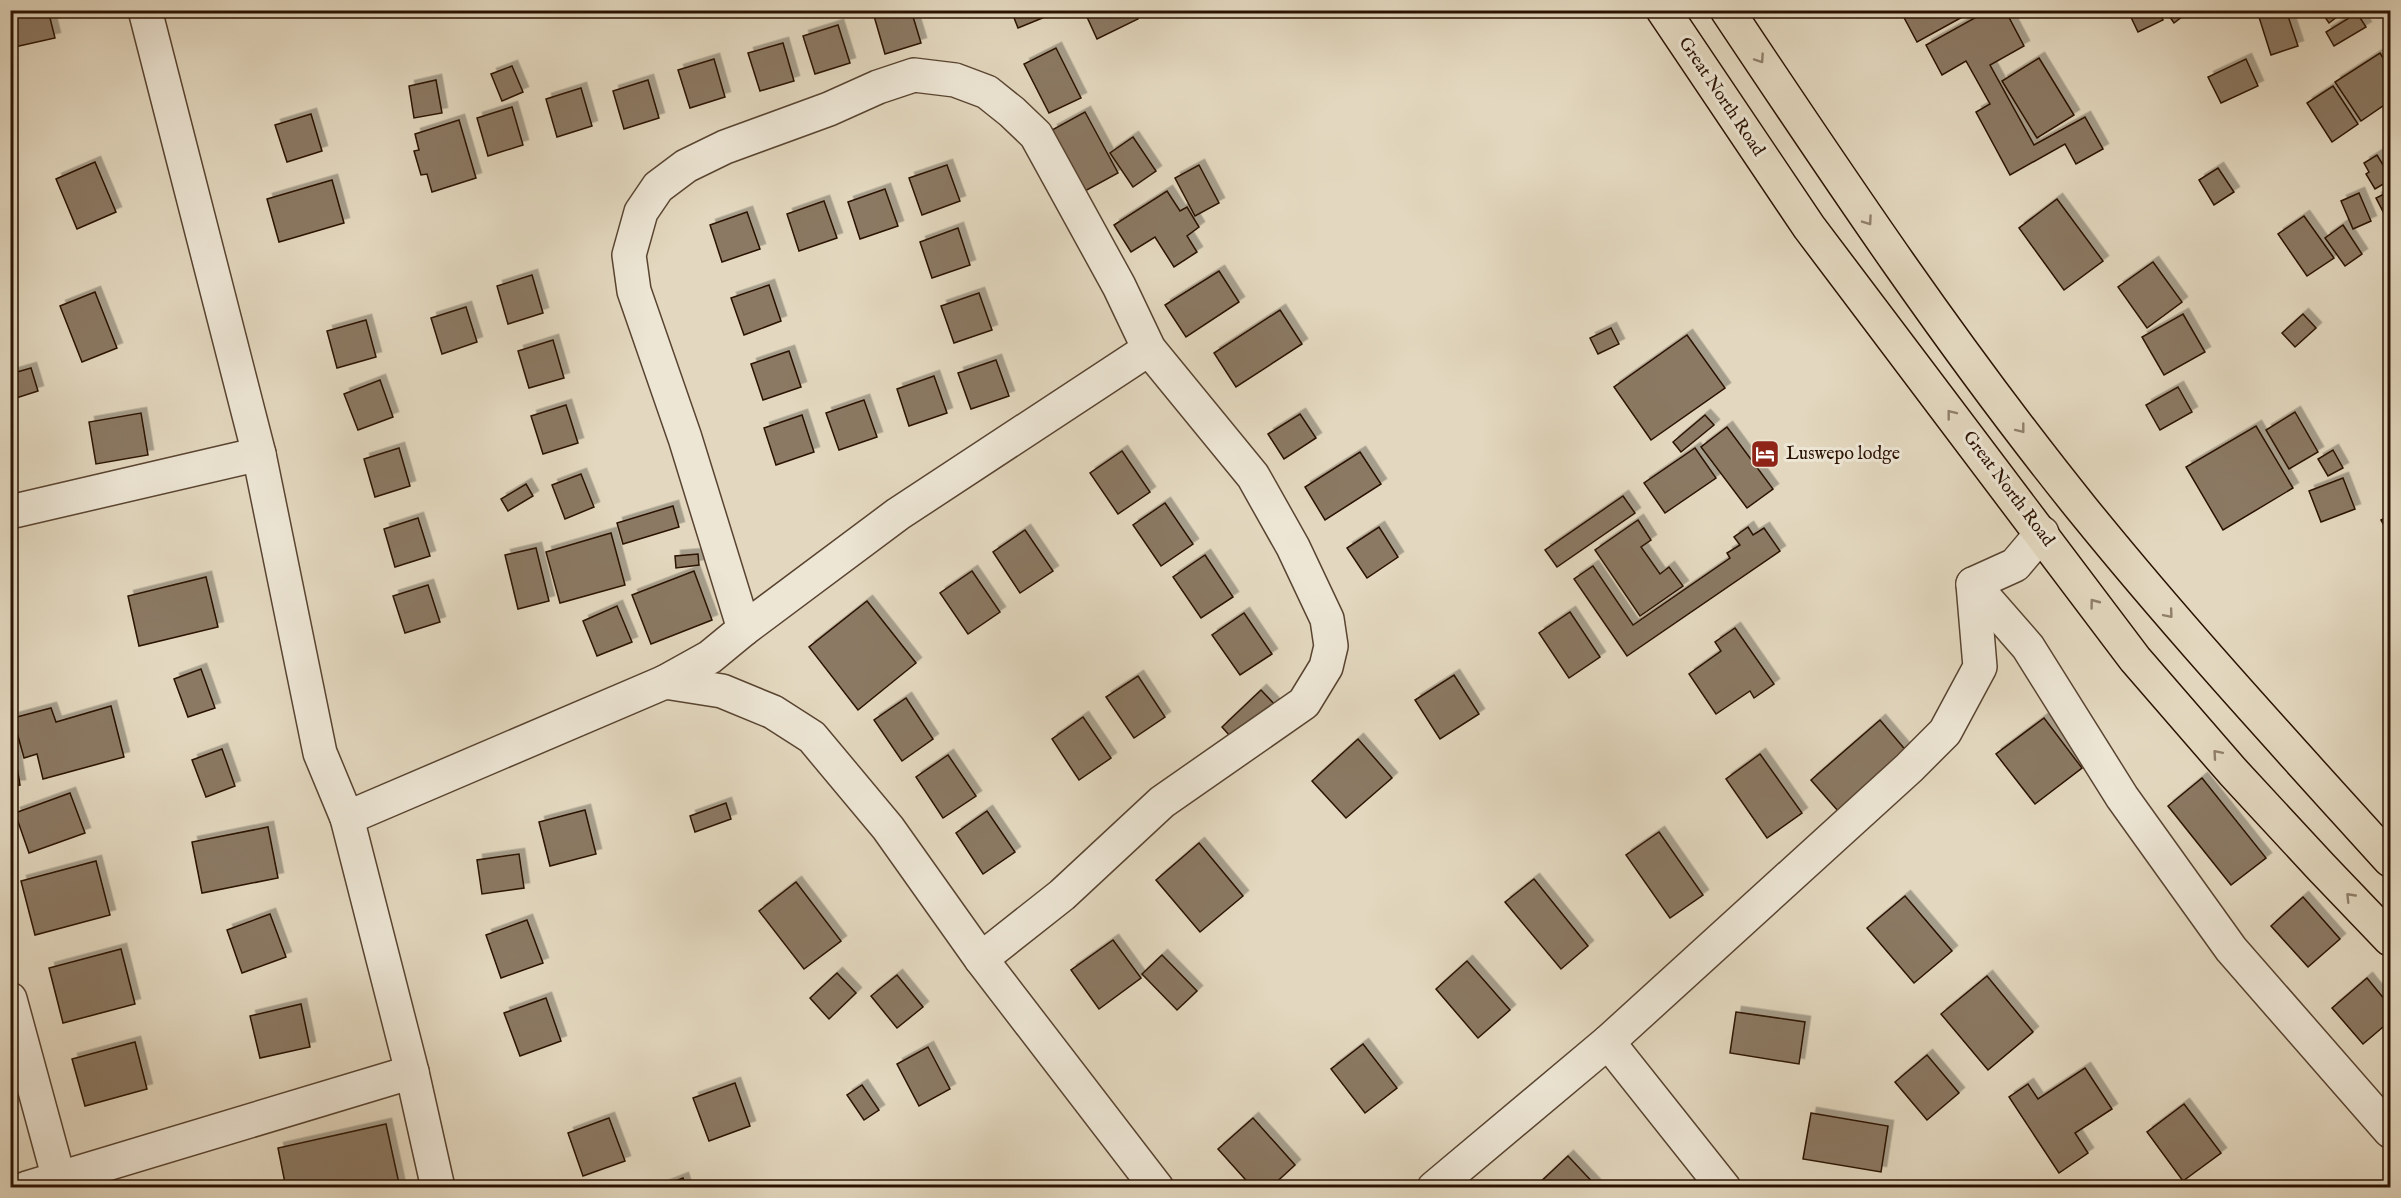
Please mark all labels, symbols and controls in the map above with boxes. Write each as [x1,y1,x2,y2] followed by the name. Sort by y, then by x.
[1673,33,1770,161] street label: Great North Road
[1753,52,1764,63] one-way arrow
[1861,215,1872,226] one-way arrow
[1948,410,1959,421] one-way arrow
[2013,422,2024,433] one-way arrow
[1957,427,2059,552] street label: Great North Road
[1749,438,1781,470] hotel icon: Luswepo lodge
[1786,443,1900,466] place label: Luswepo lodge
[2090,599,2101,610] one-way arrow
[2162,607,2173,618] one-way arrow
[2214,750,2225,761] one-way arrow
[2346,894,2357,905] one-way arrow

